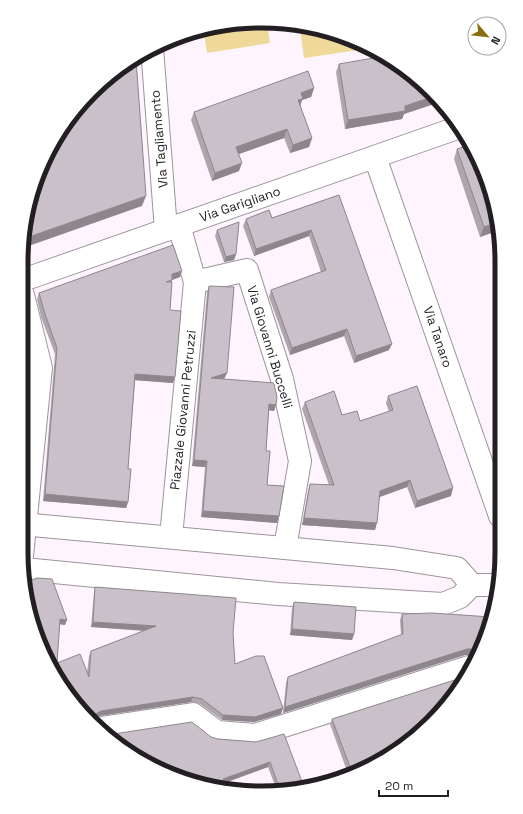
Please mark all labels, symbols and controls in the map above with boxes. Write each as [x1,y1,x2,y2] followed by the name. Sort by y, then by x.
[467,16,507,56] north arrow
[488,34,504,47] text: N
[146,89,172,189] street label: Via Tagliamento
[197,182,283,226] street label: Via Garigliano
[243,283,297,411] street label: Via Giovanni Buccelli
[420,304,456,370] street label: Via Tanaro
[166,329,200,491] street label: Piazzale Giovanni Petruzzi
[379,772,448,798] scale bar
[385,778,413,794] text: 20 m

